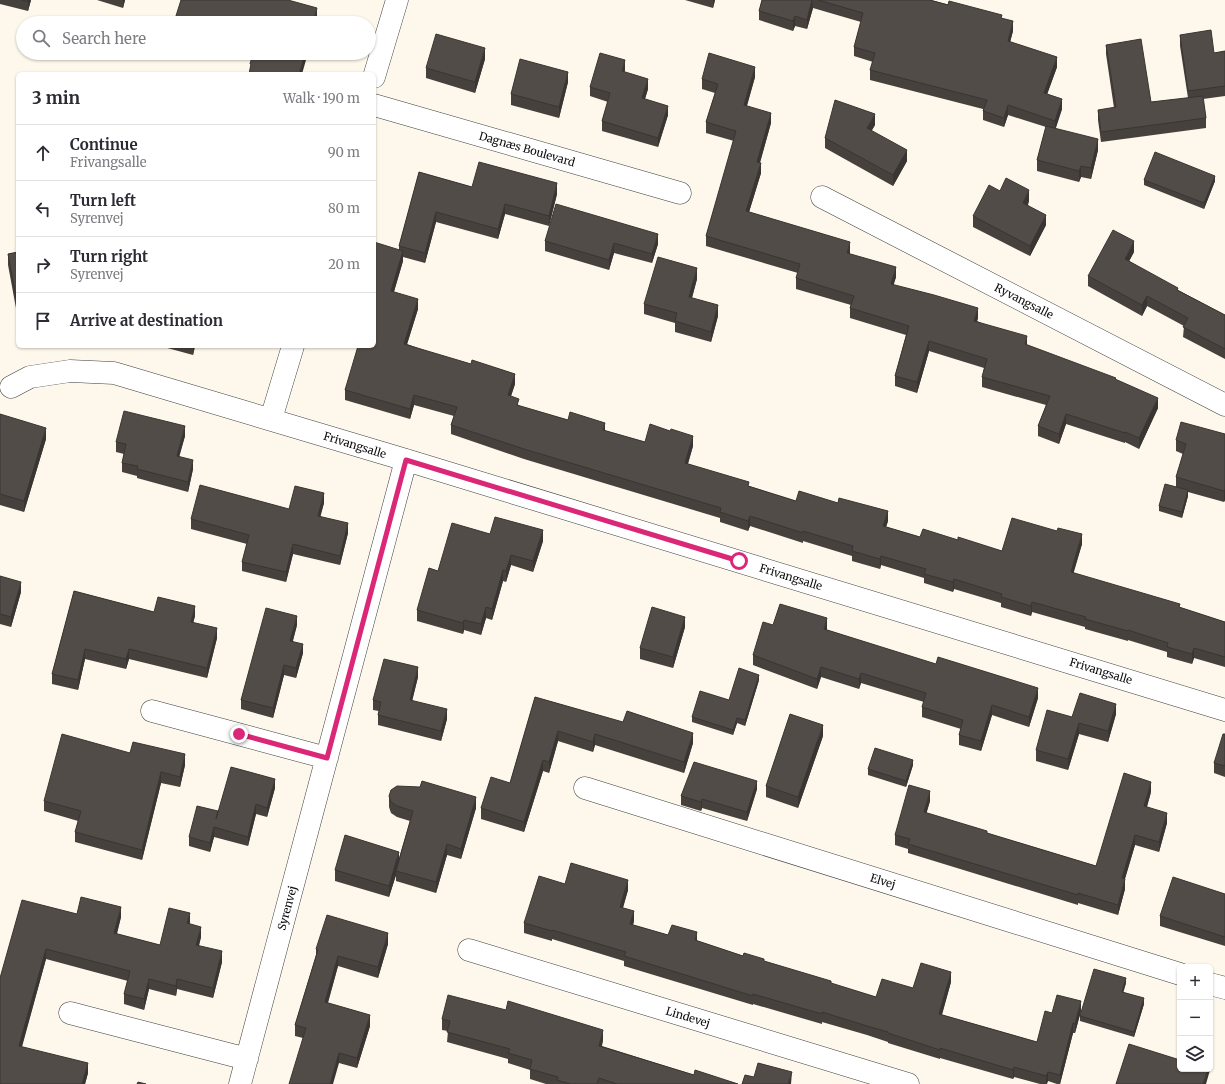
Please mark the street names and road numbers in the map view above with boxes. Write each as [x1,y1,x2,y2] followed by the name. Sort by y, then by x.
[477,129,577,169] street label: Dagnæs Boulevard
[992,280,1056,322] street label: Ryvangsalle
[322,429,388,461] street label: Frivangsalle
[758,561,824,593] street label: Frivangsalle
[1068,655,1134,687] street label: Frivangsalle
[869,871,897,891] street label: Elvej
[274,884,300,932] street label: Syrenvej
[664,1004,712,1030] street label: Lindevej

